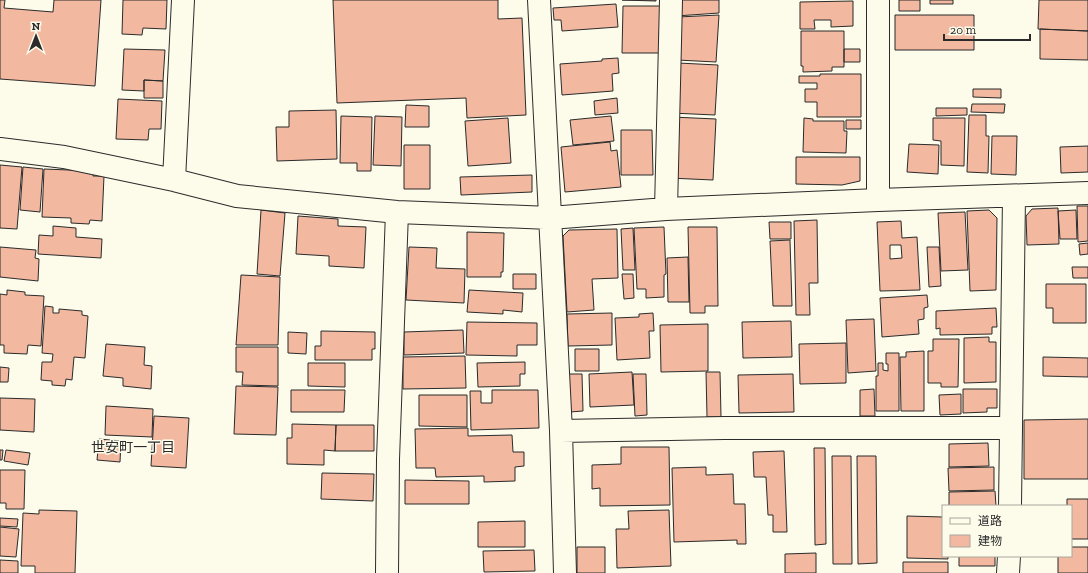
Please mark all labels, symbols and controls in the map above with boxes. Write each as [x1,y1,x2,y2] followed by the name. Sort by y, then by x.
[16,16,56,56] north arrow
[944,16,1030,42] scale bar
[32,20,41,33] text: N
[950,23,977,37] text: 20 m
[91,439,175,456] district label: 世安町一丁目
[942,505,1072,557] legend
[978,514,1002,528] text: 道路
[978,534,1002,548] text: 建物

